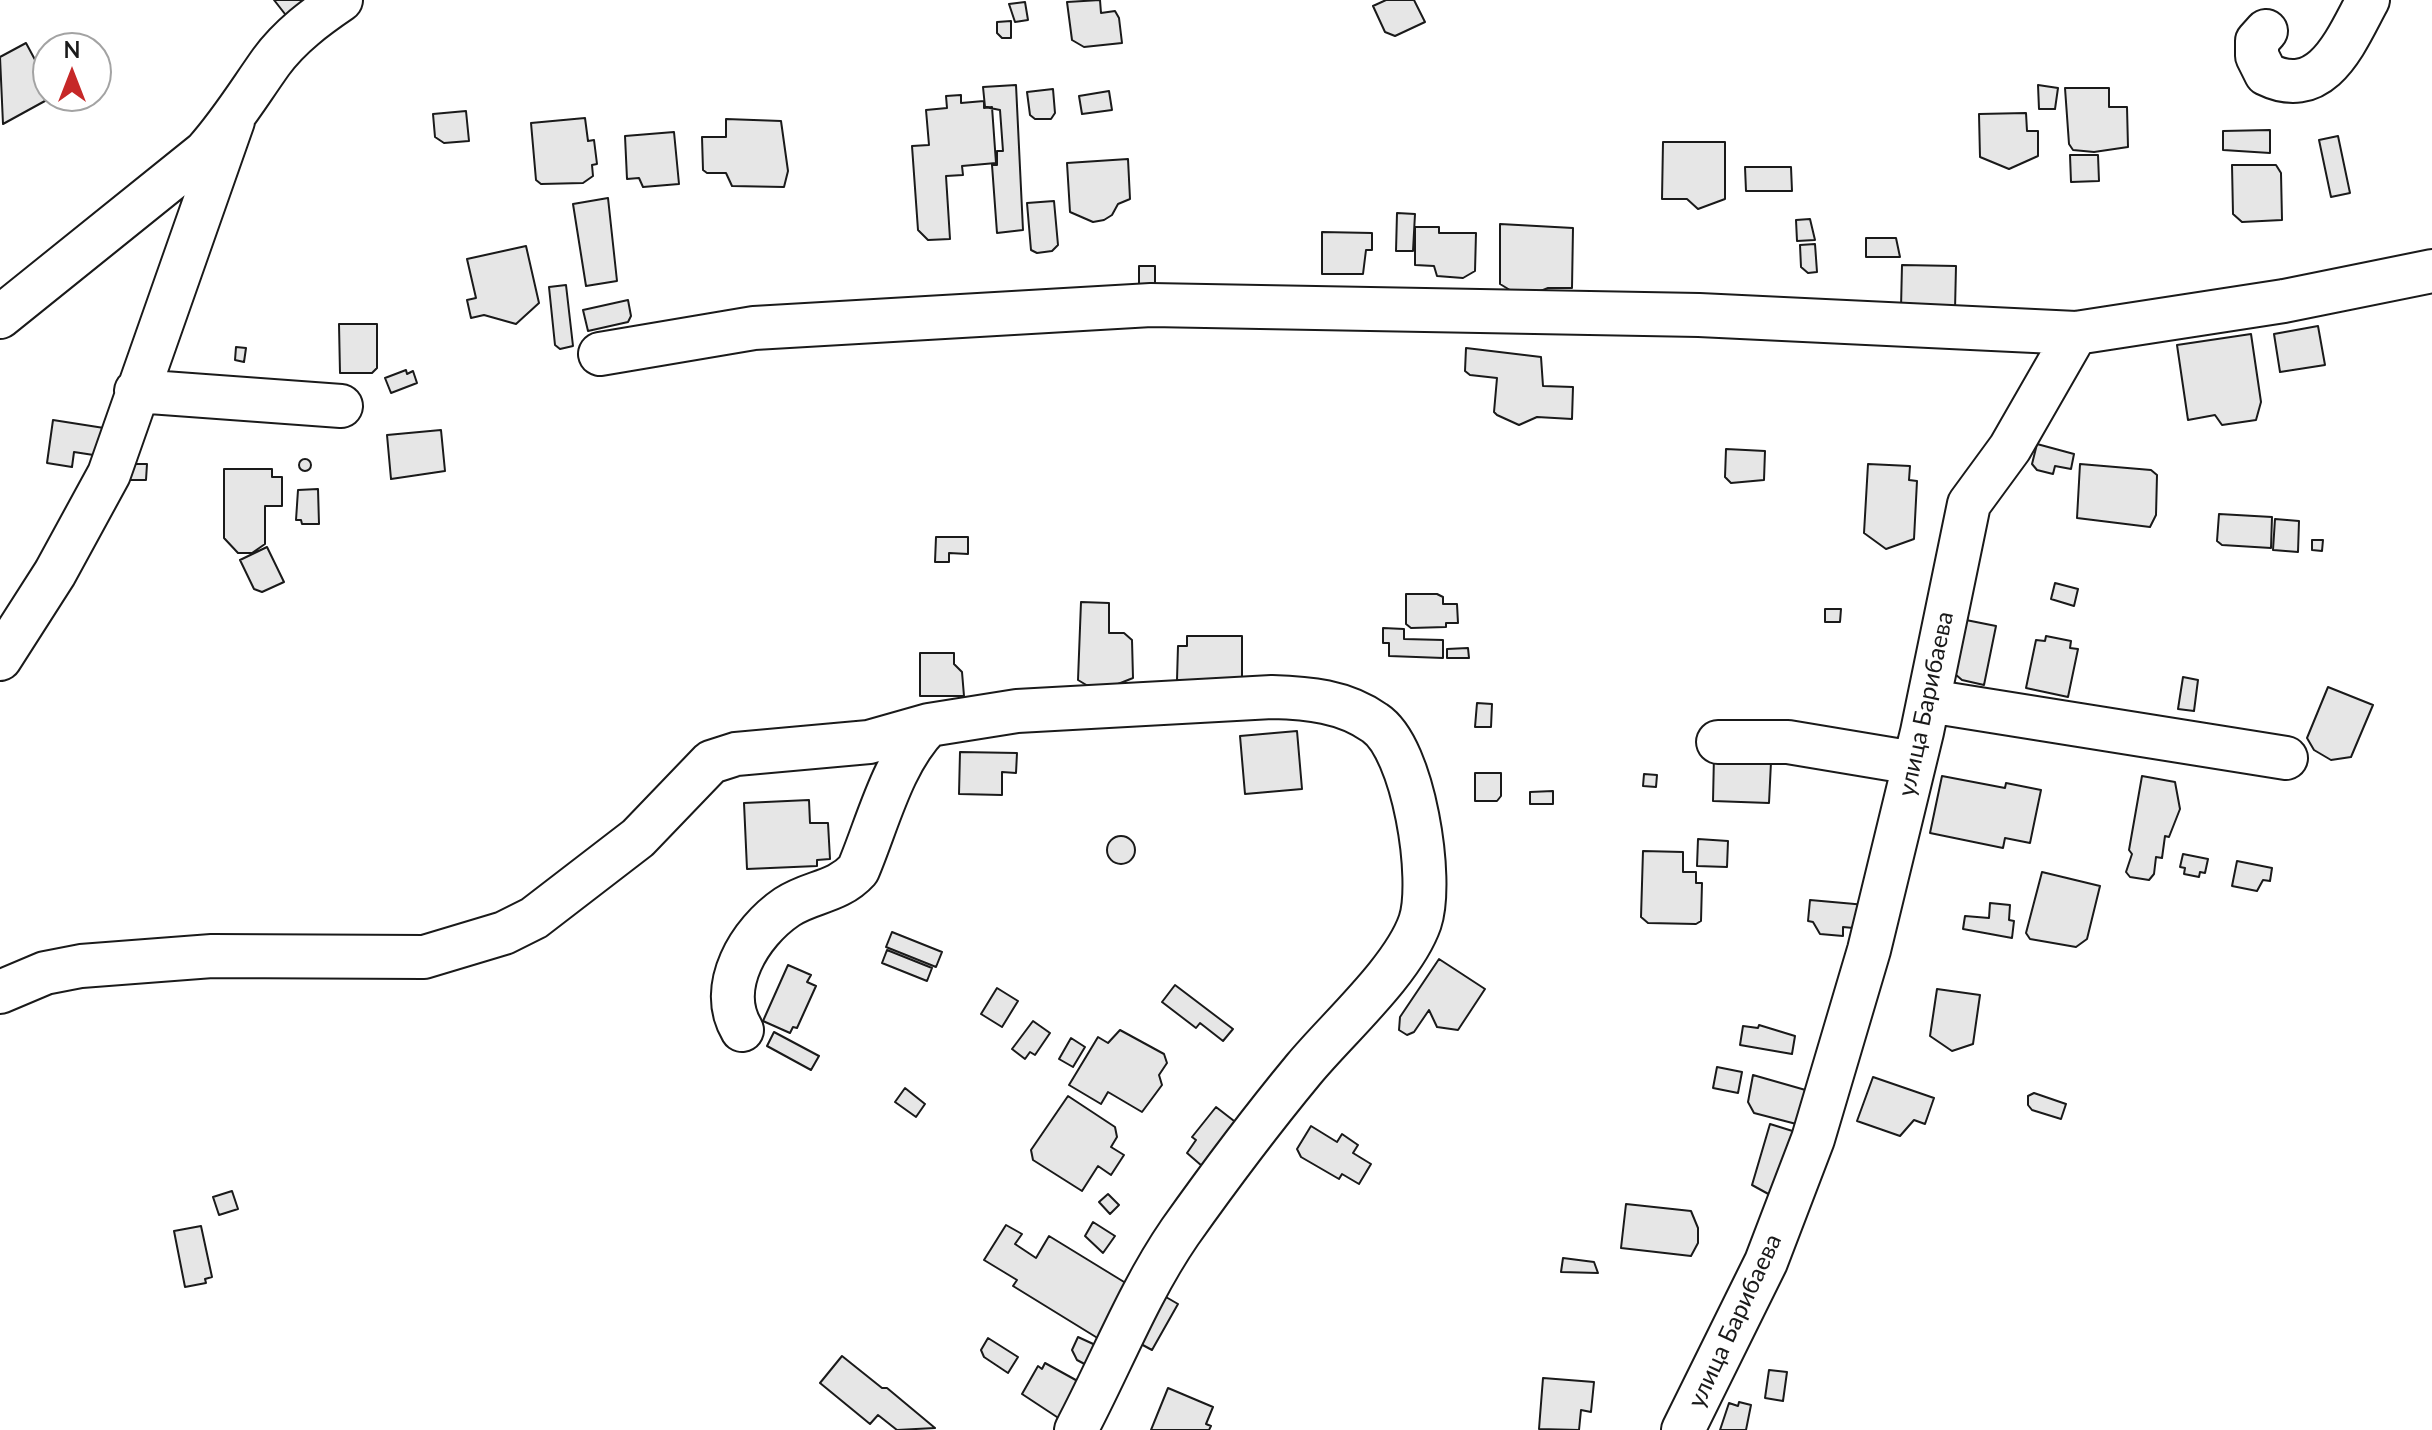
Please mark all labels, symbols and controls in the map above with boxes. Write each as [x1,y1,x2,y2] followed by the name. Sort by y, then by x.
[32,32,112,112] north arrow
[64,36,80,63] text: N
[1892,609,1960,799] street label: улица Барибаева
[1682,1230,1788,1412] street label: улица Барибаева

